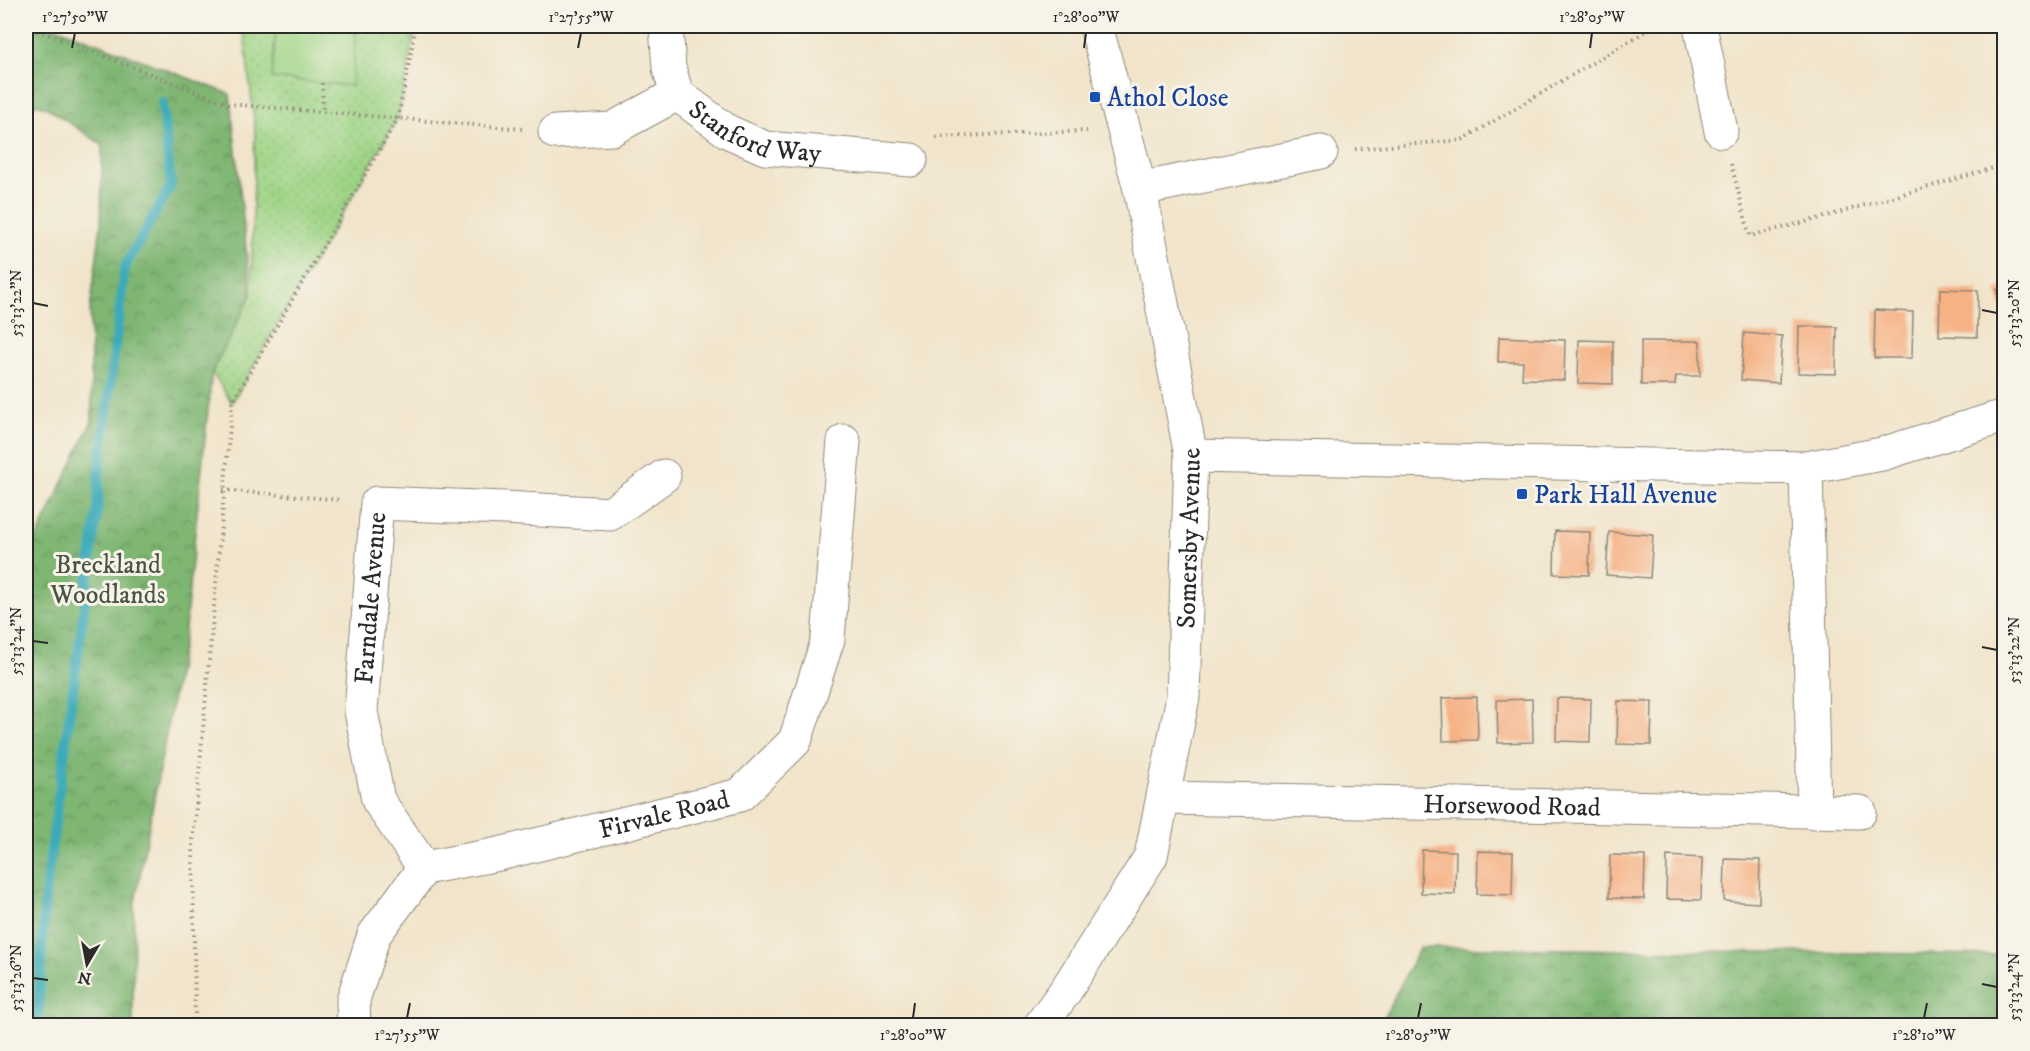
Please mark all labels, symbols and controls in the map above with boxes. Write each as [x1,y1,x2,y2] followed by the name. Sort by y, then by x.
[42,8,108,27] text: 1°27'50"W
[548,8,614,27] text: 1°27'55"W
[1053,8,1119,27] text: 1°28'00"W
[1559,8,1625,27] text: 1°28'05"W
[1107,82,1228,115] place label: Athol Close
[1088,90,1102,104] marker: Athol Close
[682,93,823,171] street label: Stanford Way
[7,269,26,337] text: 53°13'22"N
[2005,279,2024,347] text: 53°13'20"N
[1170,445,1209,629] street label: Somersby Avenue
[1534,479,1717,512] place label: Park Hall Avenue
[1515,487,1529,501] marker: Park Hall Avenue
[348,511,394,685] street label: Farndale Avenue
[50,549,165,612] park label: Breckland Woodlands
[7,607,26,675] text: 53°13'24"N
[2005,616,2024,684] text: 53°13'22"N
[596,783,733,847] street label: Firvale Road
[1423,788,1601,825] street label: Horsewood Road
[57,934,117,994] north arrow
[7,944,26,1012] text: 53°13'26"N
[2005,953,2024,1021] text: 53°13'24"N
[76,967,93,989] text: N
[374,1026,440,1045] text: 1°27'55"W
[880,1026,946,1045] text: 1°28'00"W
[1385,1026,1451,1045] text: 1°28'05"W
[1892,1026,1956,1045] text: 1°28'10"W

